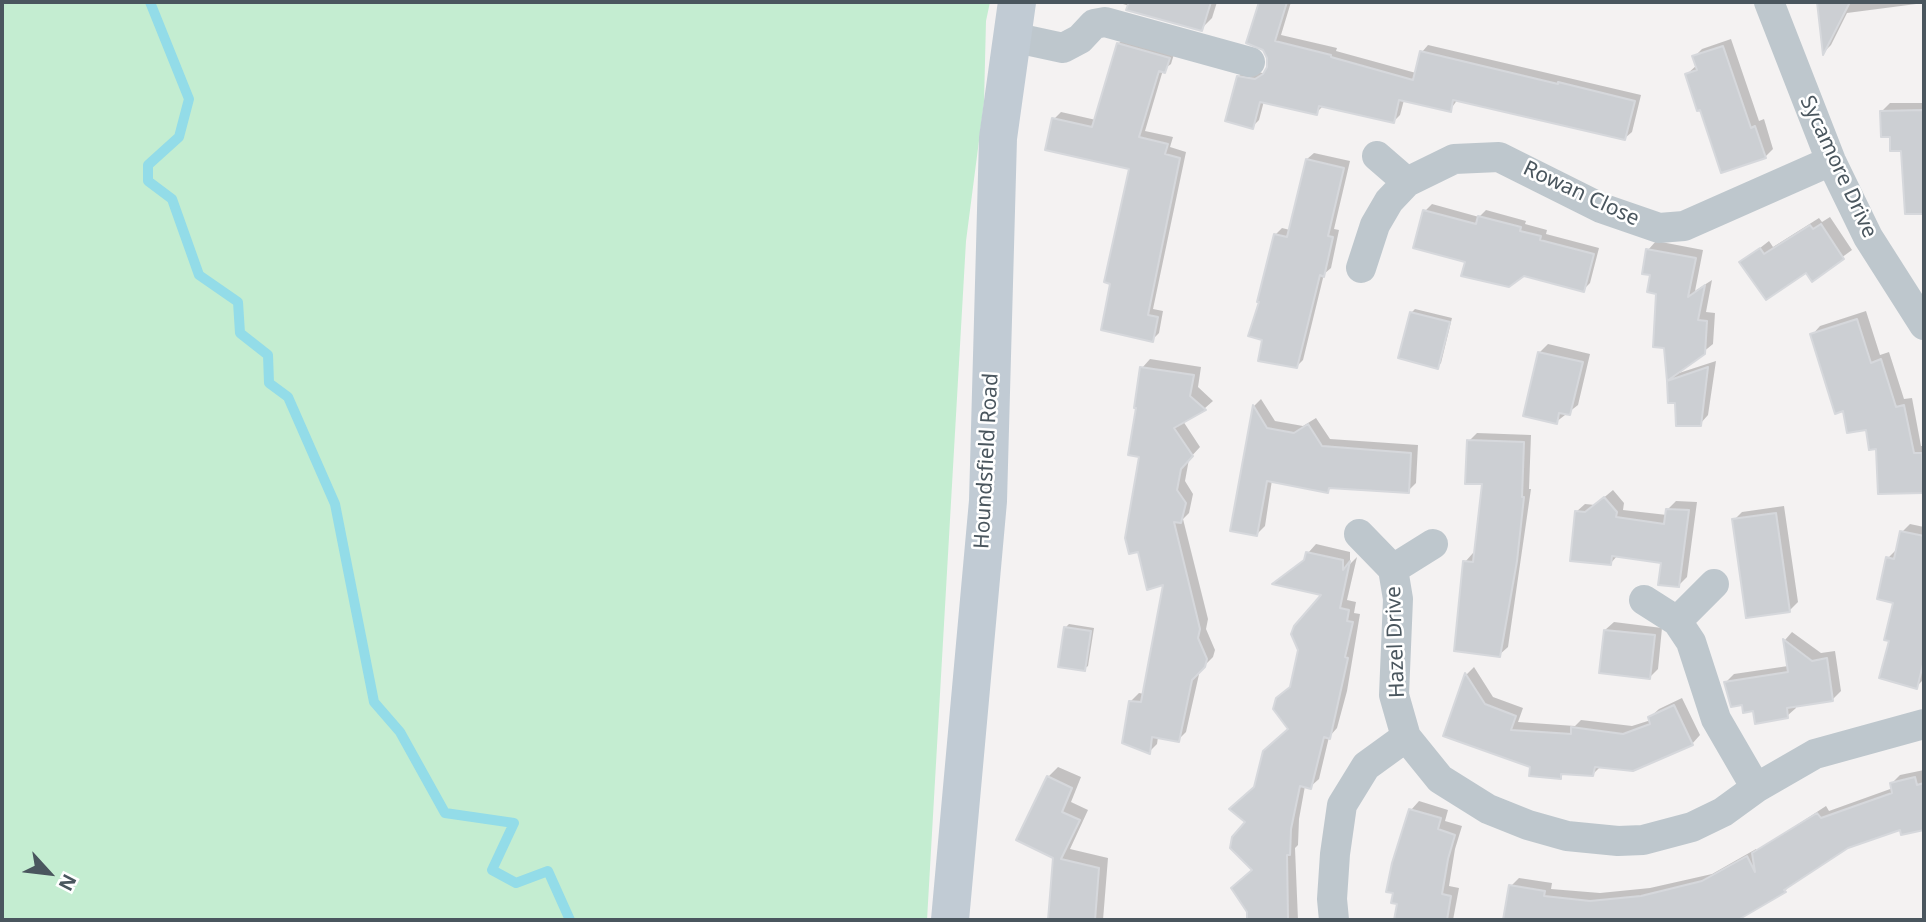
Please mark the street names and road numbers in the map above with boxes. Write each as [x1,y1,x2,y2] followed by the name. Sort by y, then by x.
[1794,92,1882,242] street label: Sycamore Drive
[1519,156,1643,232] street label: Rowan Close
[970,372,1004,550] street label: Houndsfield Road
[1381,586,1411,698] street label: Hazel Drive

